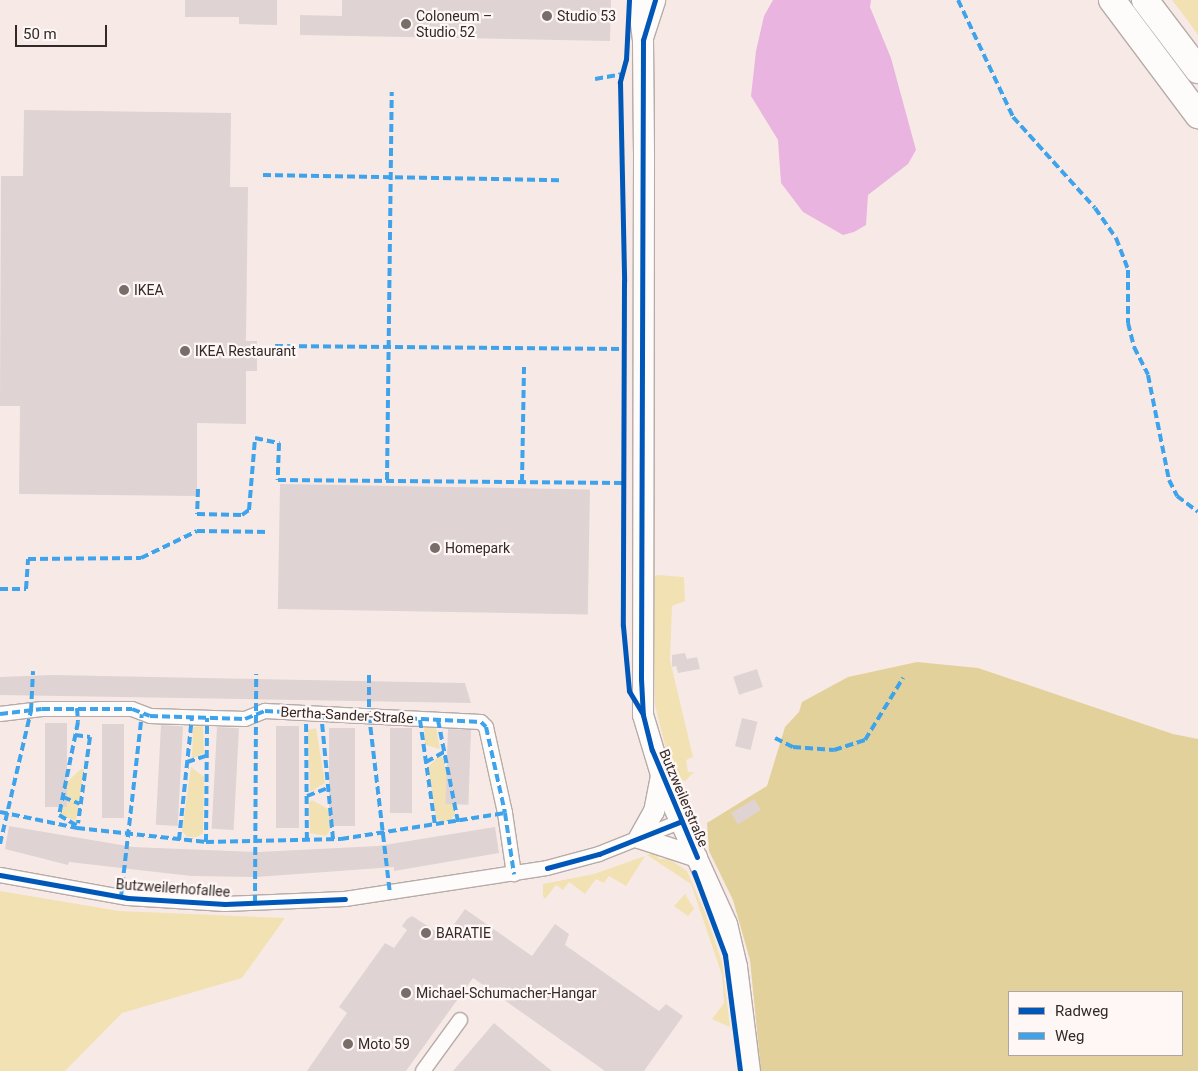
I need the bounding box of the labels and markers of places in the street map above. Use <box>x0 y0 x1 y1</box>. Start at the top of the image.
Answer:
place label: Coloneum – Studio 52 <box>416 8 492 40</box>
place label: Studio 53 <box>557 8 616 24</box>
marker: Studio 53 <box>541 10 553 22</box>
marker: Coloneum – Studio 52 <box>400 18 412 30</box>
place label: IKEA <box>134 282 164 298</box>
marker: IKEA <box>118 284 130 296</box>
place label: IKEA Restaurant <box>195 343 296 359</box>
marker: IKEA Restaurant <box>179 345 191 357</box>
place label: Homepark <box>445 540 510 556</box>
marker: Homepark <box>429 542 441 554</box>
place label: BARATIE <box>436 925 491 941</box>
marker: BARATIE <box>420 927 432 939</box>
place label: Michael-Schumacher-Hangar <box>416 985 597 1001</box>
marker: Michael-Schumacher-Hangar <box>400 987 412 999</box>
place label: Moto 59 <box>358 1036 410 1052</box>
marker: Moto 59 <box>342 1038 354 1050</box>

